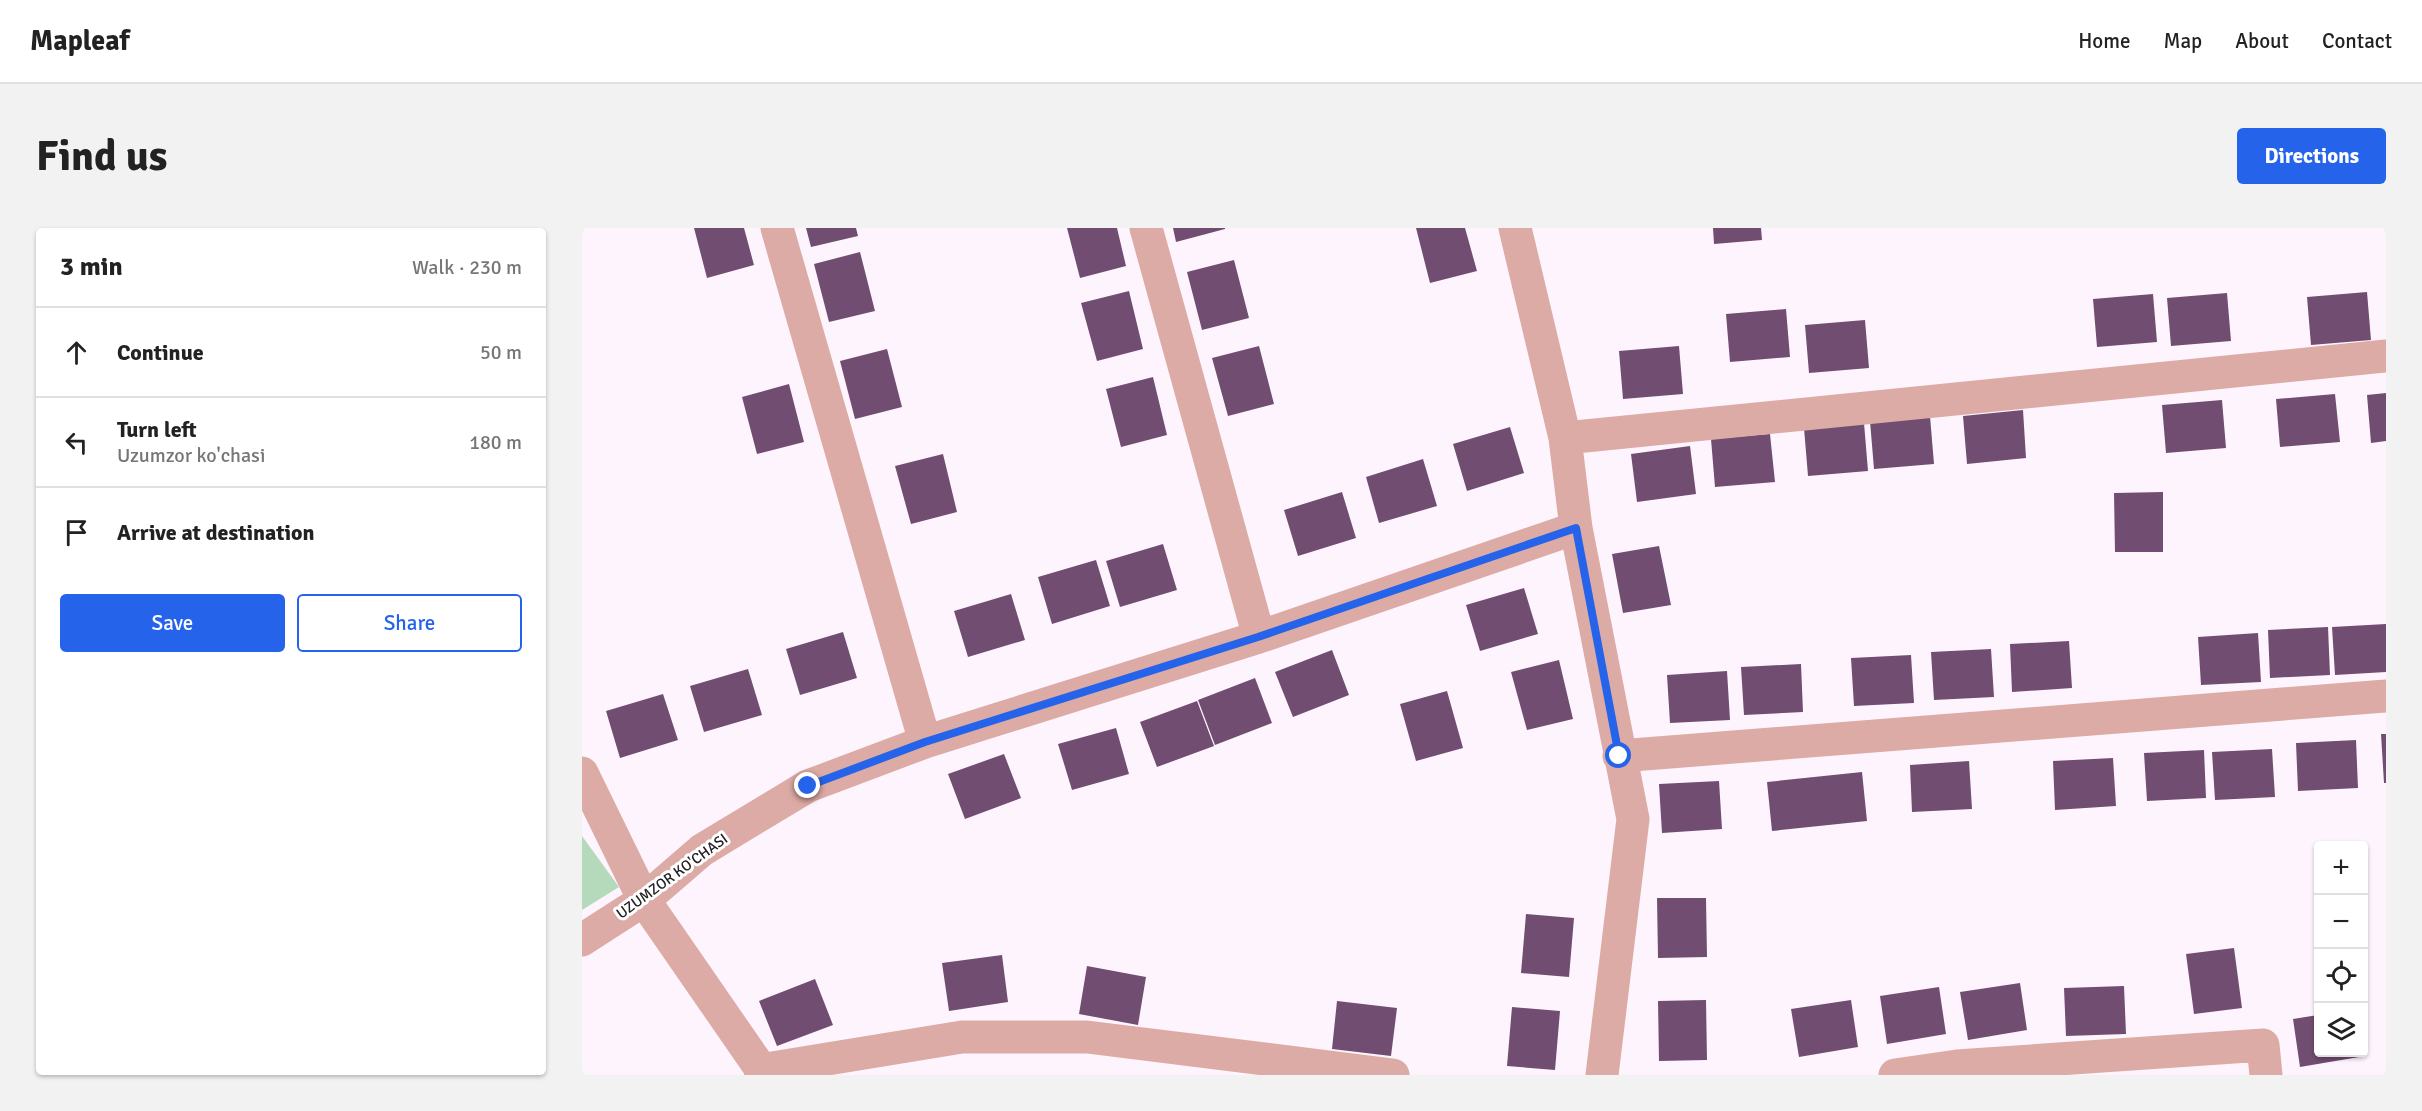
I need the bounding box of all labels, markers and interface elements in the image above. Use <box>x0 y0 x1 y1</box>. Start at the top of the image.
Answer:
text: Mapleaf <box>30 24 130 58</box>
text: Home <box>2078 28 2131 54</box>
text: Map <box>2164 28 2202 54</box>
text: About <box>2235 28 2289 54</box>
text: Contact <box>2322 28 2392 54</box>
button: Directions <box>2237 128 2386 184</box>
text: Find us <box>36 131 167 182</box>
text: 3 min <box>60 251 123 283</box>
text: Walk · 230 m <box>412 255 522 280</box>
icon: ahead <box>60 336 93 369</box>
text: Continue <box>117 339 204 366</box>
text: 50 m <box>480 340 522 365</box>
text: Turn left <box>117 416 197 443</box>
icon: left <box>60 426 93 459</box>
text: 180 m <box>469 430 522 455</box>
text: Uzumzor ko'chasi <box>117 443 265 468</box>
icon: arrive <box>60 516 93 549</box>
text: Arrive at destination <box>117 519 314 546</box>
button: Save <box>60 594 285 652</box>
button: Share <box>297 594 522 652</box>
route start <box>1605 742 1631 768</box>
route end <box>794 772 820 798</box>
street label: UZUMZOR KO'CHASI <box>613 830 731 922</box>
map controls <box>2314 841 2368 1057</box>
button: + <box>2314 841 2368 895</box>
button: − <box>2314 895 2368 949</box>
button: locate <box>2314 949 2368 1003</box>
button: layers <box>2314 1003 2368 1057</box>

